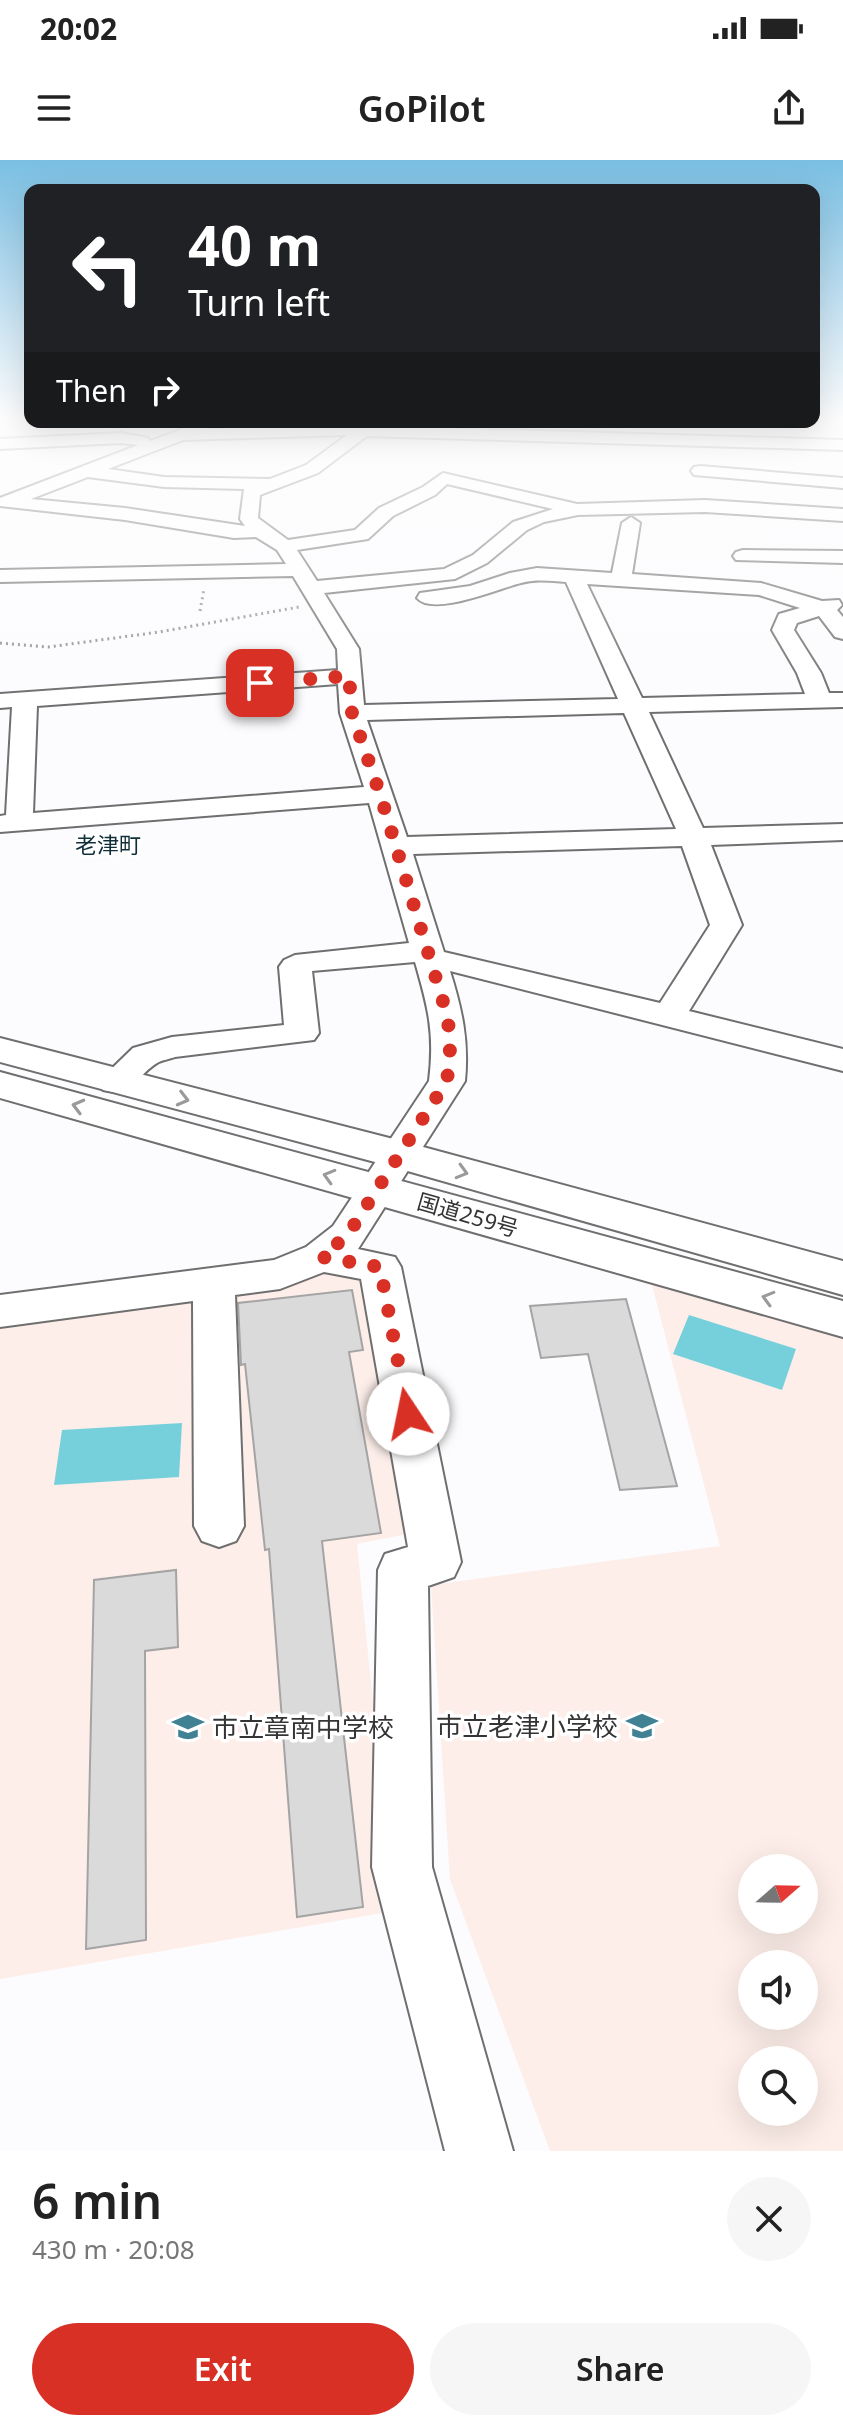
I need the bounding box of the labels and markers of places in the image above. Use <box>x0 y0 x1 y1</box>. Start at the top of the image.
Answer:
pin <box>226 649 294 717</box>
place label: 市立老津小学校 <box>436 1708 618 1744</box>
place label: 市立章南中学校 <box>212 1709 394 1745</box>
school or university icon: 市立老津小学校 <box>625 1709 659 1743</box>
school or university icon: 市立章南中学校 <box>171 1710 205 1744</box>

